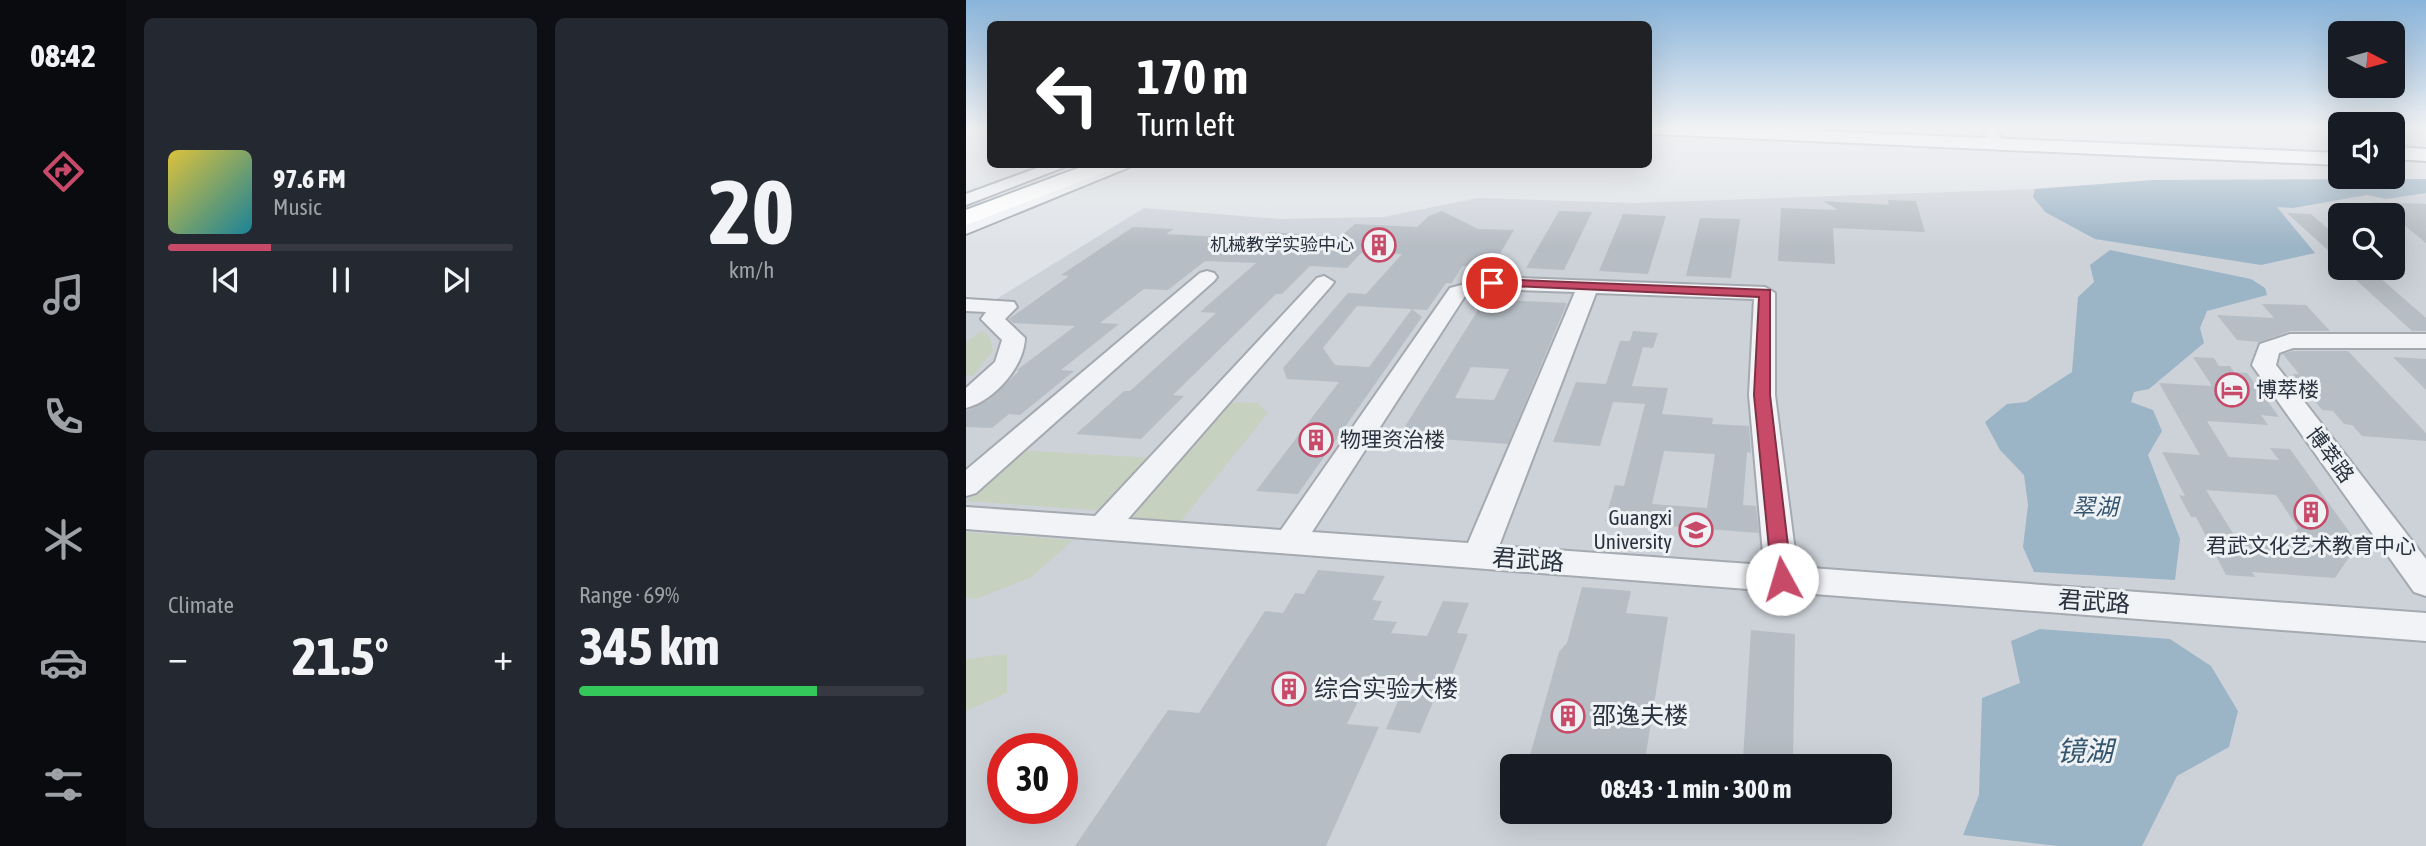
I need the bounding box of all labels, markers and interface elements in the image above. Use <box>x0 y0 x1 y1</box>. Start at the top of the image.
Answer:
north arrow <box>2328 21 2404 98</box>
map controls <box>2328 21 2405 280</box>
text: 08:42 <box>30 37 96 74</box>
text: 170 m <box>1137 48 1248 104</box>
icon: left <box>1022 49 1113 140</box>
text: Turn left <box>1137 106 1235 143</box>
button: sound <box>2328 112 2405 189</box>
icon: directions <box>39 147 88 196</box>
text: 20 <box>709 159 794 263</box>
text: 97.6 FM <box>273 164 346 194</box>
text: Music <box>273 194 321 220</box>
button: search <box>2328 203 2405 280</box>
building icon: 机械教学实验中心 <box>1360 226 1398 264</box>
place label: 机械教学实验中心 <box>1210 234 1354 255</box>
pin <box>1462 253 1522 313</box>
text: km/h <box>729 257 774 283</box>
icon: previous <box>207 261 245 299</box>
icon: pause <box>322 261 360 299</box>
icon: next <box>437 261 475 299</box>
icon: arrive <box>1473 264 1511 302</box>
icon: music <box>39 270 88 319</box>
hotel icon: 博萃楼 <box>2213 371 2251 409</box>
place label: 博萃楼 <box>2256 377 2319 401</box>
icon: phone <box>39 392 88 441</box>
building icon: 物理资治楼 <box>1297 421 1335 459</box>
street label: 博萃路 <box>2302 422 2359 487</box>
place label: 物理资治楼 <box>1340 427 1445 451</box>
building icon: 君武文化艺术教育中心 <box>2292 493 2330 531</box>
water label: 翠湖 <box>2072 494 2121 520</box>
place label: Guangxi University <box>1593 505 1672 553</box>
school or university icon: Guangxi University <box>1677 511 1715 549</box>
icon: climate <box>39 515 88 564</box>
place label: 君武文化艺术教育中心 <box>2206 533 2416 557</box>
position arrow <box>1745 542 1819 616</box>
street label: 君武路 <box>1491 544 1565 575</box>
text: Range · 69% <box>579 582 679 608</box>
street label: 君武路 <box>2057 586 2131 617</box>
text: Climate <box>168 592 234 618</box>
text: 345 km <box>579 616 720 676</box>
text: 21.5° <box>292 626 389 686</box>
text: − <box>168 635 188 678</box>
text: + <box>493 635 513 678</box>
icon: car <box>39 638 88 687</box>
building icon: 综合实验大楼 <box>1270 670 1308 708</box>
place label: 综合实验大楼 <box>1314 675 1458 702</box>
building icon: 邵逸夫楼 <box>1549 697 1587 735</box>
place label: 邵逸夫楼 <box>1592 702 1688 729</box>
speed limit sign: 30 <box>987 733 1078 824</box>
water label: 镜湖 <box>2057 735 2117 767</box>
icon: filters <box>39 760 88 809</box>
text: 08:43 · 1 min · 300 m <box>1601 774 1791 804</box>

